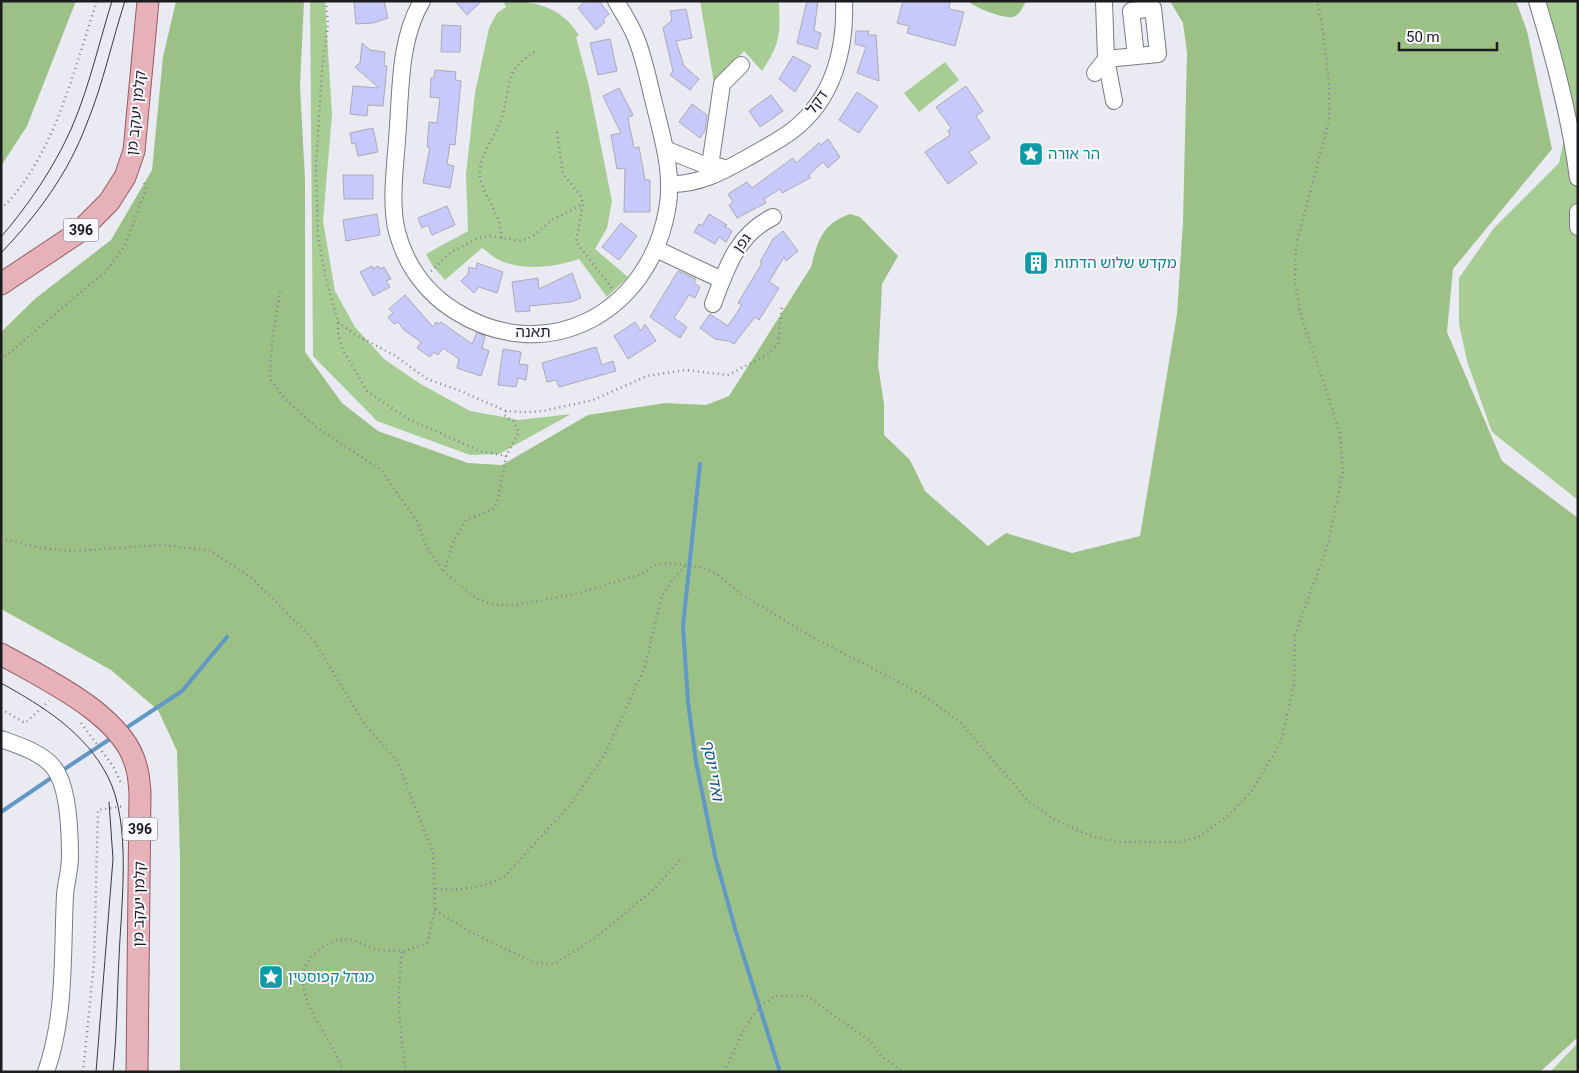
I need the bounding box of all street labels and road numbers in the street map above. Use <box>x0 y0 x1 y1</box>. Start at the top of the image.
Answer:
street label: קלמן יעקב מן <box>123 69 149 157</box>
street label: דקל <box>802 86 832 118</box>
road number: 396 <box>64 218 98 242</box>
street label: גפן <box>729 230 755 256</box>
street label: תאנה <box>516 323 550 341</box>
road number: 396 <box>122 818 158 841</box>
street label: קלמן יעקב מן <box>129 861 149 947</box>

